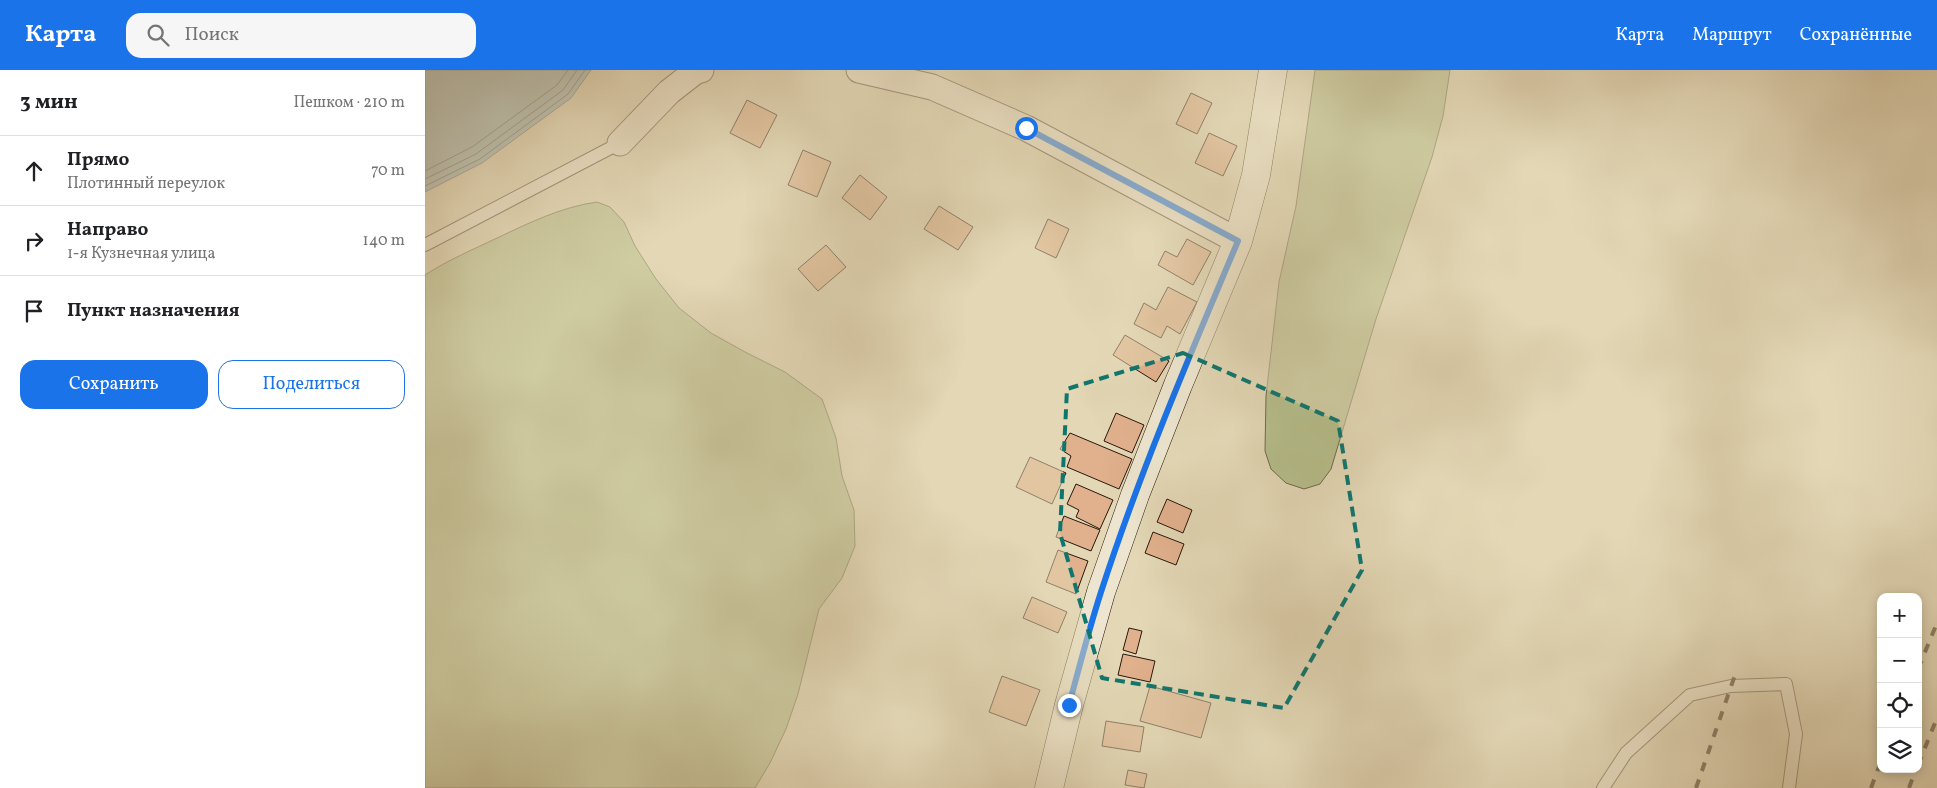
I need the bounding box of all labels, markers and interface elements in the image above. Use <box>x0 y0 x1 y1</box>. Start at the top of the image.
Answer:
search box <box>126 13 476 58</box>
text: Карта <box>25 18 96 52</box>
icon: search <box>144 21 172 49</box>
text: Поиск <box>184 22 239 48</box>
text: Карта <box>1615 23 1664 48</box>
text: Маршрут <box>1692 23 1772 48</box>
text: Сохранённые <box>1800 23 1912 48</box>
text: 3 мин <box>20 88 78 117</box>
text: Пешком · 210 m <box>293 92 405 114</box>
route start <box>1015 117 1038 140</box>
text: Прямо <box>67 147 129 173</box>
icon: ahead <box>20 157 48 185</box>
text: 70 m <box>371 160 405 182</box>
text: Плотинный переулок <box>67 173 225 195</box>
text: Направо <box>67 217 149 243</box>
icon: right <box>20 227 48 255</box>
text: 140 m <box>363 230 405 252</box>
text: 1-я Кузнечная улица <box>67 243 216 265</box>
icon: arrive <box>20 297 48 325</box>
text: Пункт назначения <box>67 298 240 324</box>
button: Сохранить <box>20 360 208 409</box>
button: Поделиться <box>218 360 405 409</box>
map controls <box>1877 593 1922 773</box>
button: + <box>1877 593 1922 638</box>
button: − <box>1877 638 1922 683</box>
button: locate <box>1877 683 1922 728</box>
route end <box>1058 694 1081 717</box>
button: layers <box>1877 728 1922 773</box>

